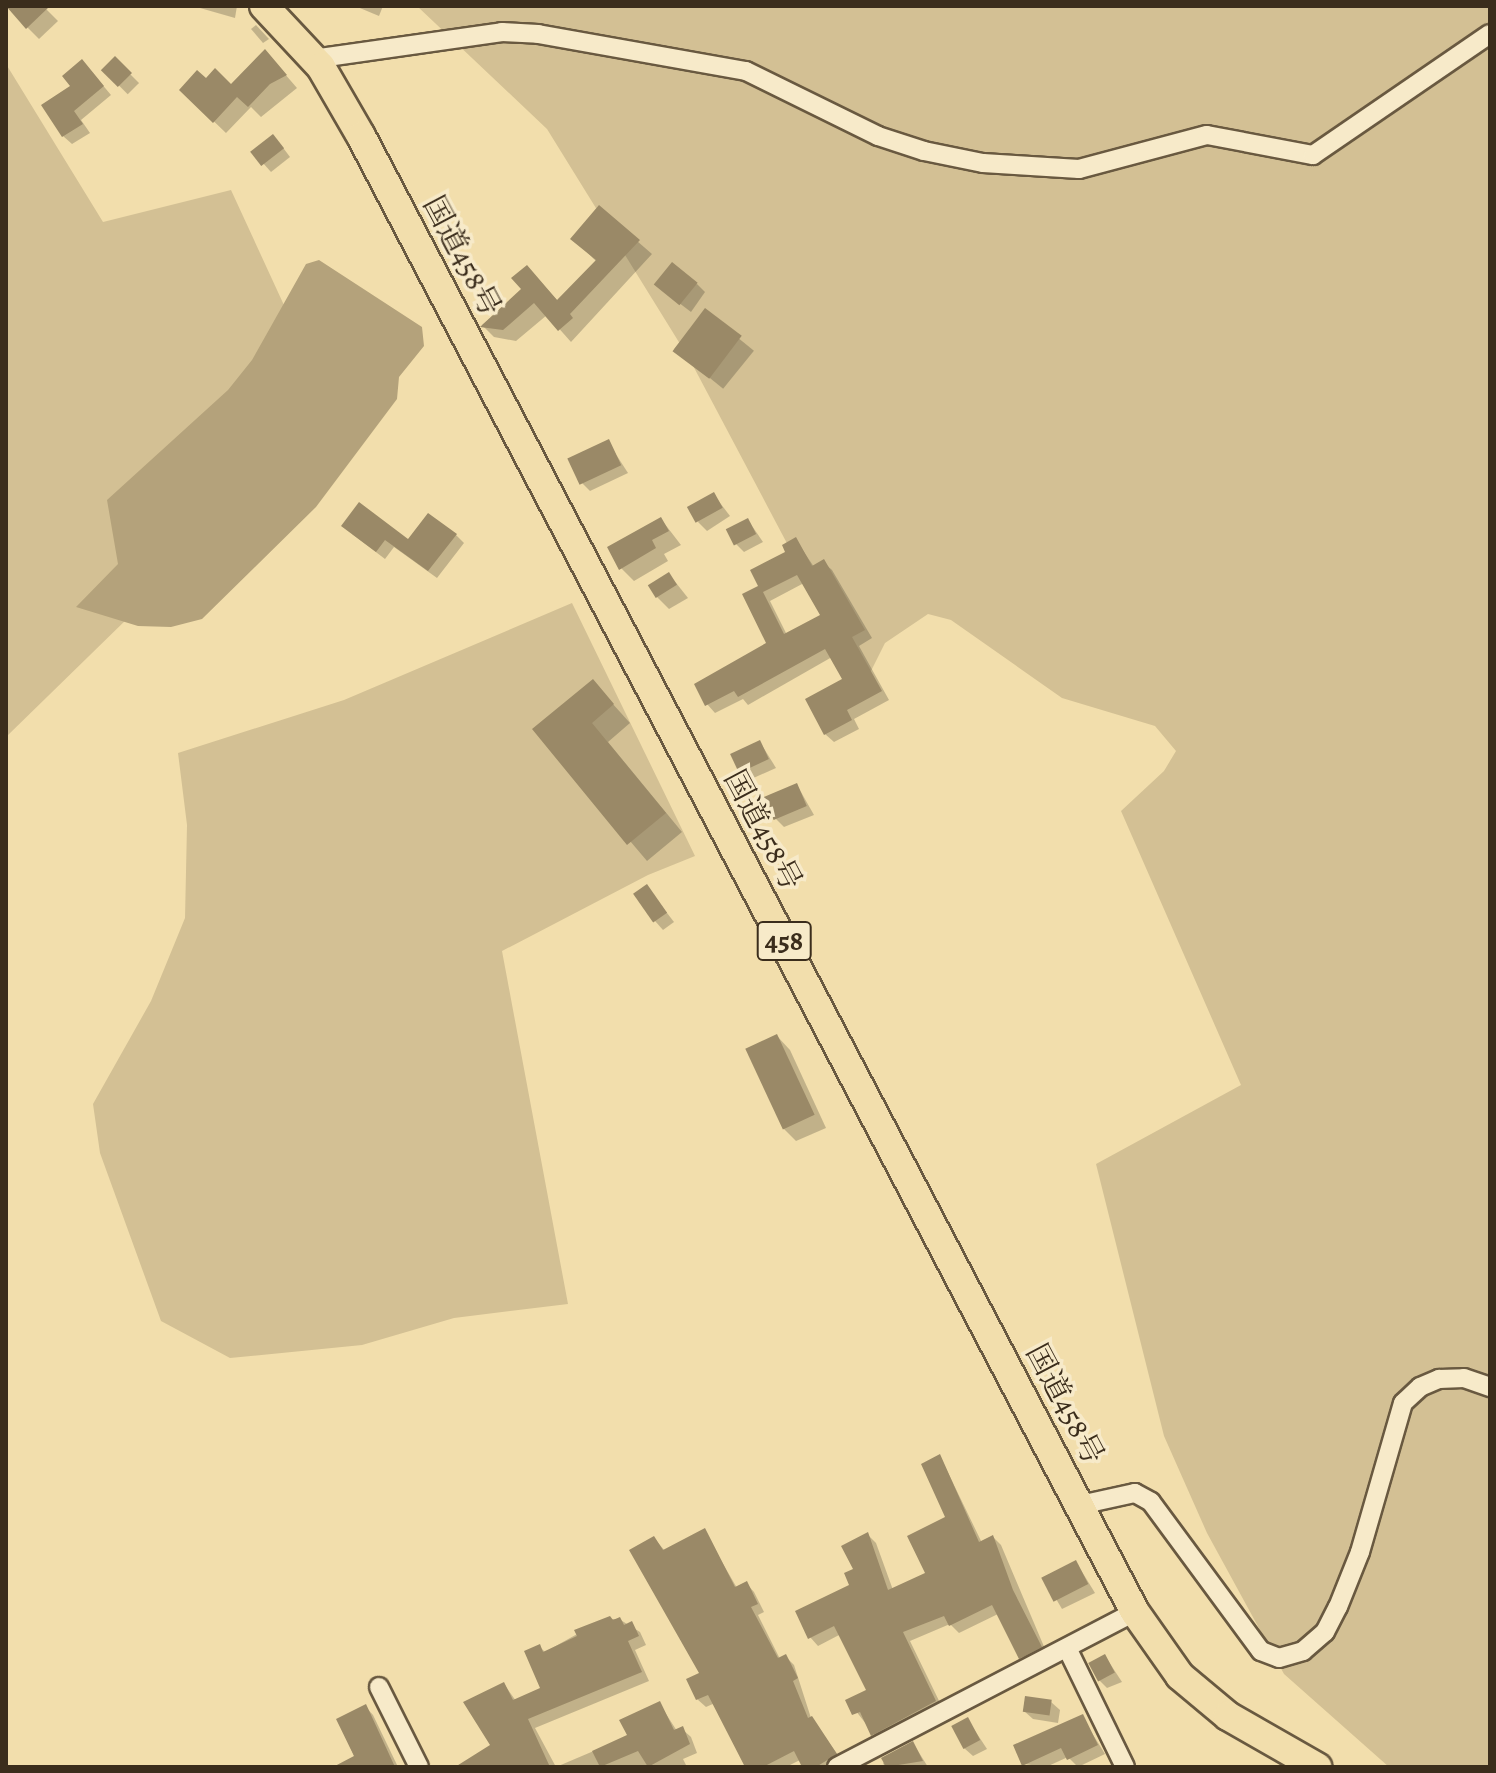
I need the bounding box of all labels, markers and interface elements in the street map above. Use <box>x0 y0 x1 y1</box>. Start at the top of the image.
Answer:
street label: 国道458号 <box>415 190 509 322</box>
street label: 国道458号 <box>716 764 810 896</box>
road number: 458 <box>756 917 812 965</box>
street label: 国道458号 <box>1018 1338 1112 1470</box>

